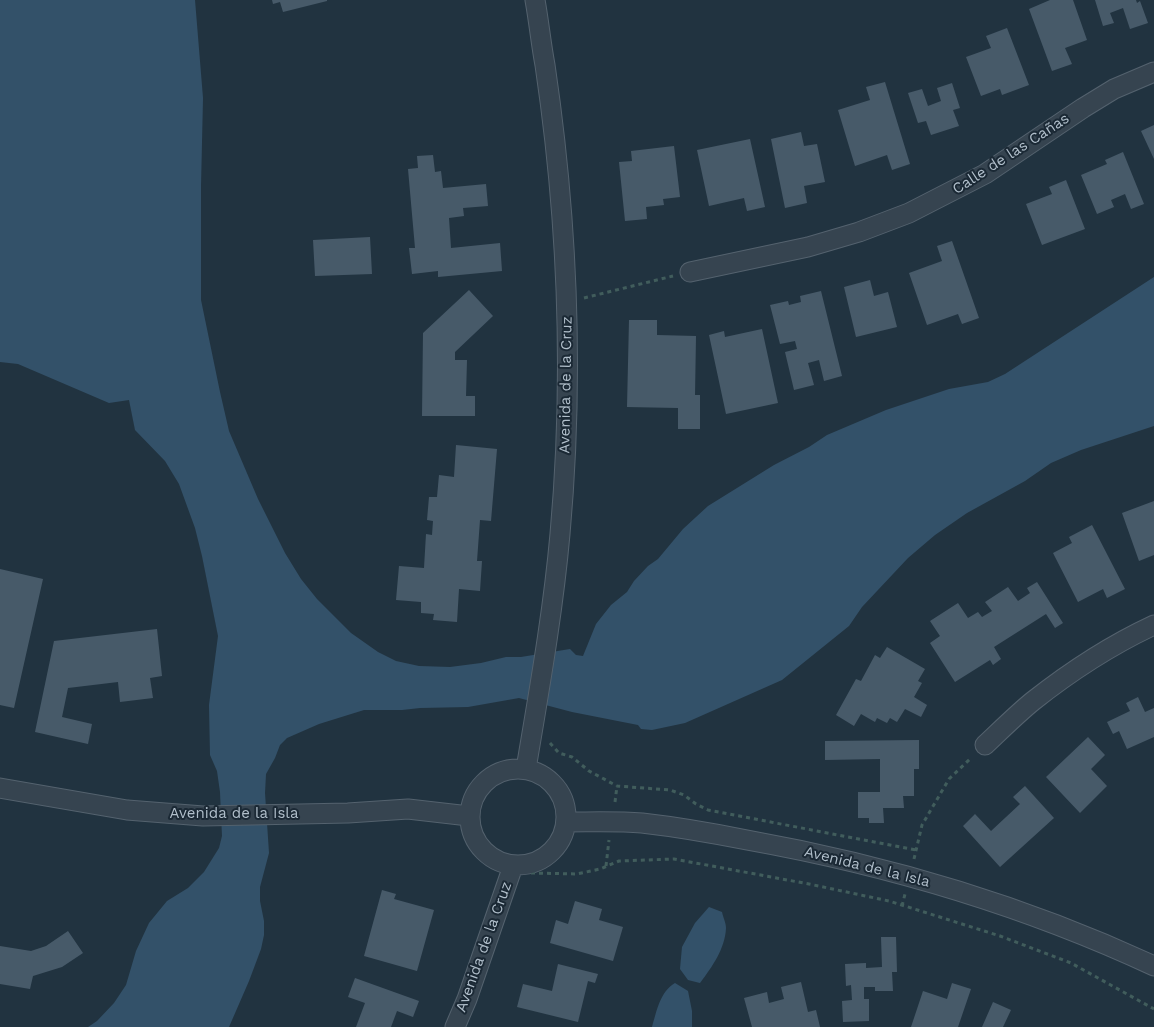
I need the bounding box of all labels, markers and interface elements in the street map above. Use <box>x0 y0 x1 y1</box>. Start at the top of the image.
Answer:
street label: Calle de las Cañas <box>949 110 1073 198</box>
street label: Avenida de la Cruz <box>556 316 576 454</box>
street label: Avenida de la Isla <box>170 805 298 823</box>
street label: Avenida de la Isla <box>802 843 932 891</box>
street label: Avenida de la Cruz <box>452 879 516 1015</box>

